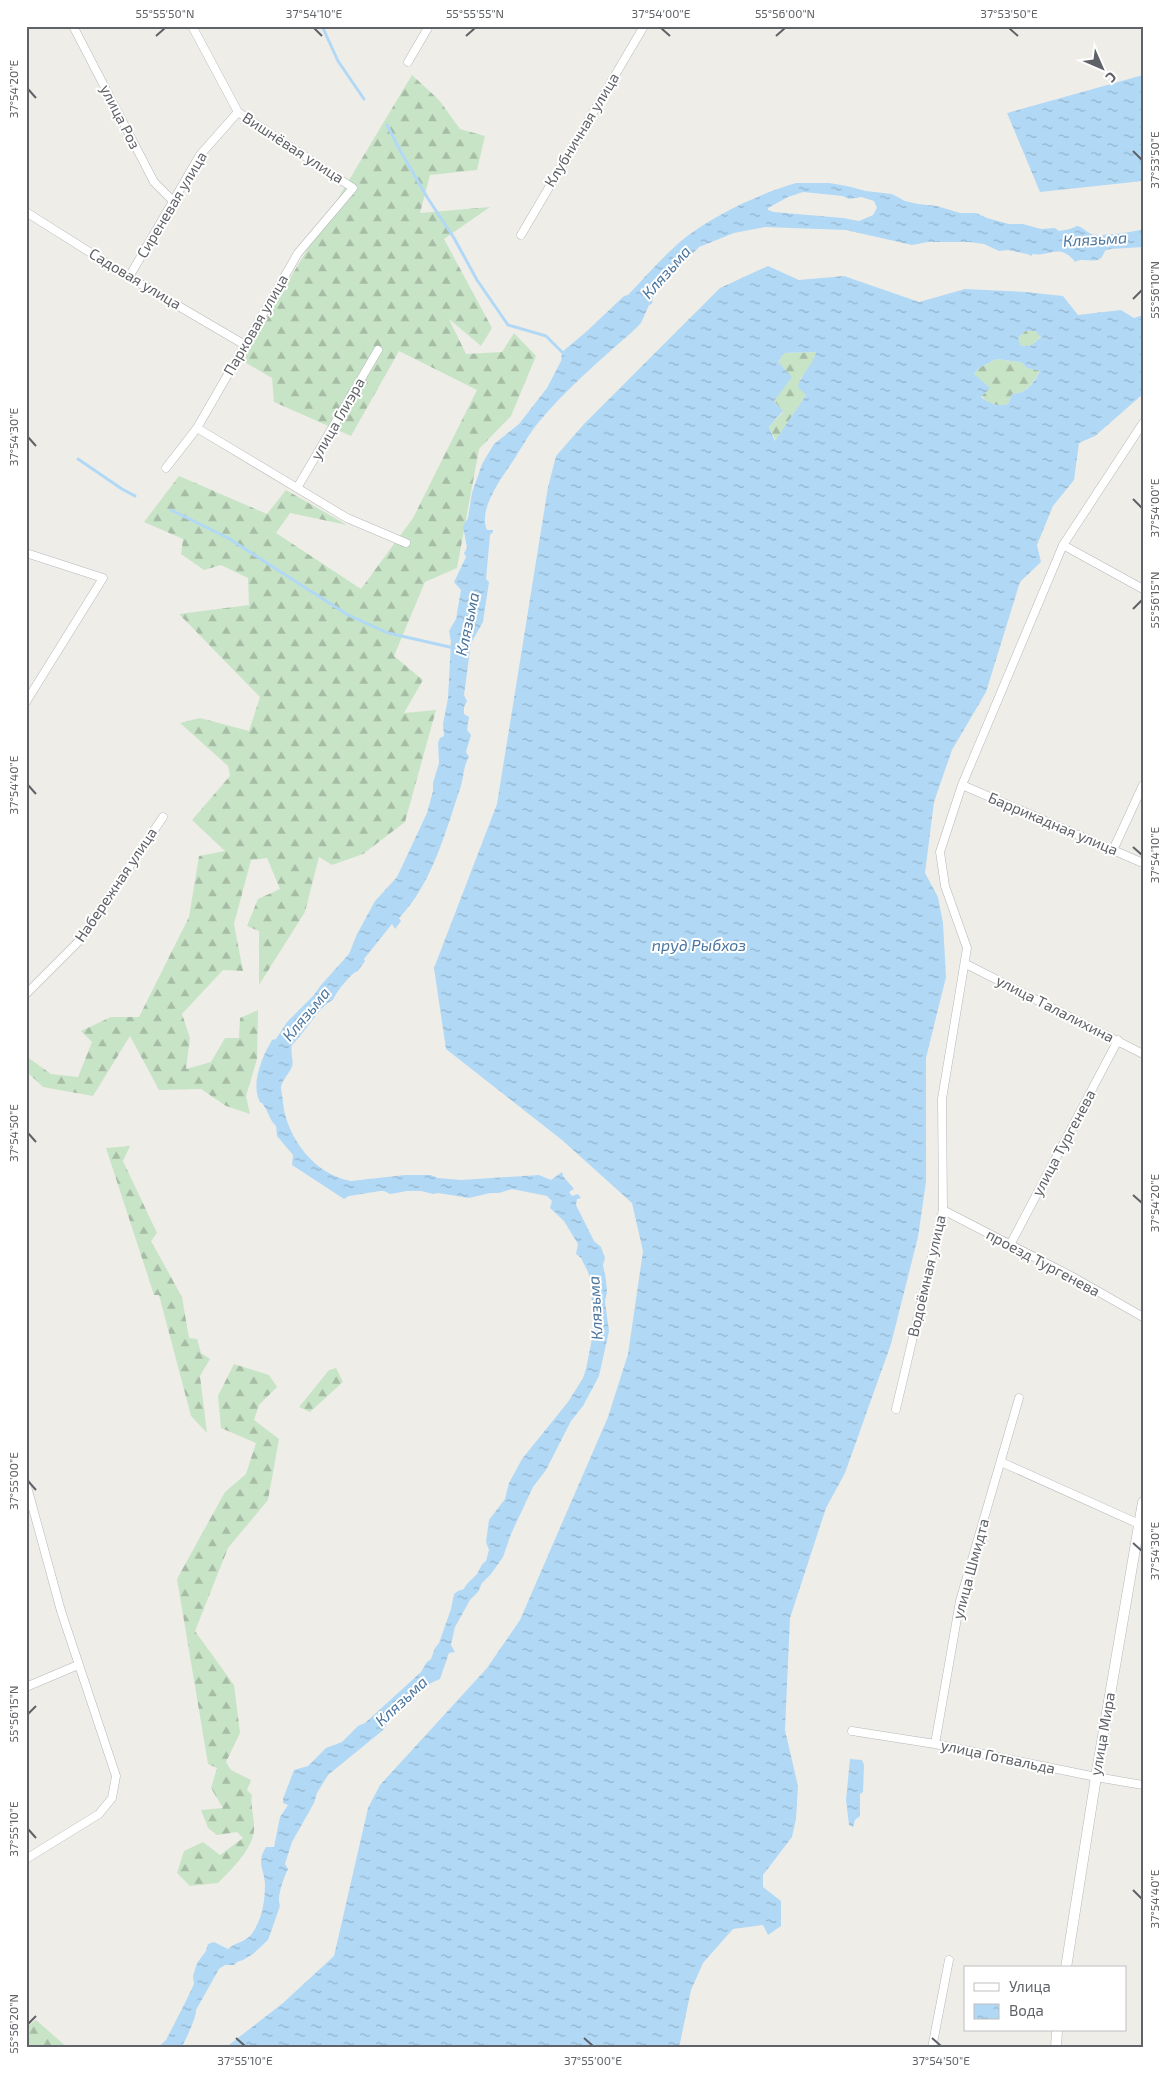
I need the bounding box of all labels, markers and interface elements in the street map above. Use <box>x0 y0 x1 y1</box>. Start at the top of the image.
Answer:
text: 55°55'50"N <box>136 6 194 20</box>
text: 37°54'10"E <box>286 6 342 20</box>
text: 55°55'55"N <box>446 6 504 20</box>
text: 37°54'00"E <box>632 6 691 20</box>
text: 55°56'00"N <box>755 6 815 20</box>
text: 37°53'50"E <box>980 6 1038 20</box>
north arrow <box>1076 42 1126 92</box>
text: 37°54'20"E <box>6 60 20 118</box>
street label: Клубничная улица <box>540 69 623 190</box>
text: С <box>1103 69 1120 86</box>
street label: улица Роз <box>96 81 145 152</box>
street label: Вишнёвая улица <box>239 108 348 187</box>
text: 37°53'50"E <box>1147 131 1161 189</box>
street label: Сиреневая улица <box>132 148 211 262</box>
water label: Клязьма <box>1062 227 1128 250</box>
water label: Клязьма <box>637 241 694 302</box>
street label: Садовая улица <box>86 244 185 314</box>
text: 55°56'10"N <box>1147 261 1161 319</box>
street label: Парковая улица <box>219 271 292 379</box>
street label: улица Глиэра <box>306 374 369 463</box>
text: 37°54'30"E <box>6 408 20 466</box>
text: 37°54'00"E <box>1147 478 1161 537</box>
text: 55°56'15"N <box>1147 572 1161 628</box>
water label: Клязьма <box>451 590 482 657</box>
text: 37°54'40"E <box>6 755 20 814</box>
street label: Баррикадная улица <box>985 788 1121 859</box>
street label: Набережная улица <box>70 824 161 946</box>
text: 37°54'10"E <box>1147 827 1161 883</box>
water label: пруд Рыбхоз <box>652 935 746 954</box>
street label: улица Талалихина <box>993 971 1117 1047</box>
water label: Клязьма <box>278 983 334 1044</box>
street label: улица Тургенева <box>1027 1086 1100 1199</box>
text: 37°54'50"E <box>6 1104 20 1162</box>
text: 37°54'20"E <box>1147 1174 1161 1232</box>
street label: Водоёмная улица <box>903 1213 950 1339</box>
street label: проезд Тургенева <box>983 1225 1103 1301</box>
water label: Клязьма <box>583 1275 606 1341</box>
text: 37°55'00"E <box>6 1452 20 1510</box>
street label: улица Шмидта <box>948 1516 993 1621</box>
text: 37°54'30"E <box>1147 1522 1161 1580</box>
water label: Клязьма <box>371 1672 431 1730</box>
text: 55°56'15"N <box>6 1686 20 1742</box>
street label: улица Мира <box>1086 1691 1119 1777</box>
street label: улица Готвальда <box>939 1735 1057 1778</box>
text: 37°55'10"E <box>6 1801 20 1857</box>
text: 37°54'40"E <box>1147 1869 1161 1928</box>
legend <box>964 1966 1126 2032</box>
text: Улица <box>1009 1977 1051 1995</box>
text: 55°56'20"N <box>6 1994 20 2054</box>
text: Вода <box>1009 2001 1044 2019</box>
text: 37°55'10"E <box>217 2053 273 2067</box>
text: 37°55'00"E <box>564 2053 622 2067</box>
text: 37°54'50"E <box>912 2053 970 2067</box>

